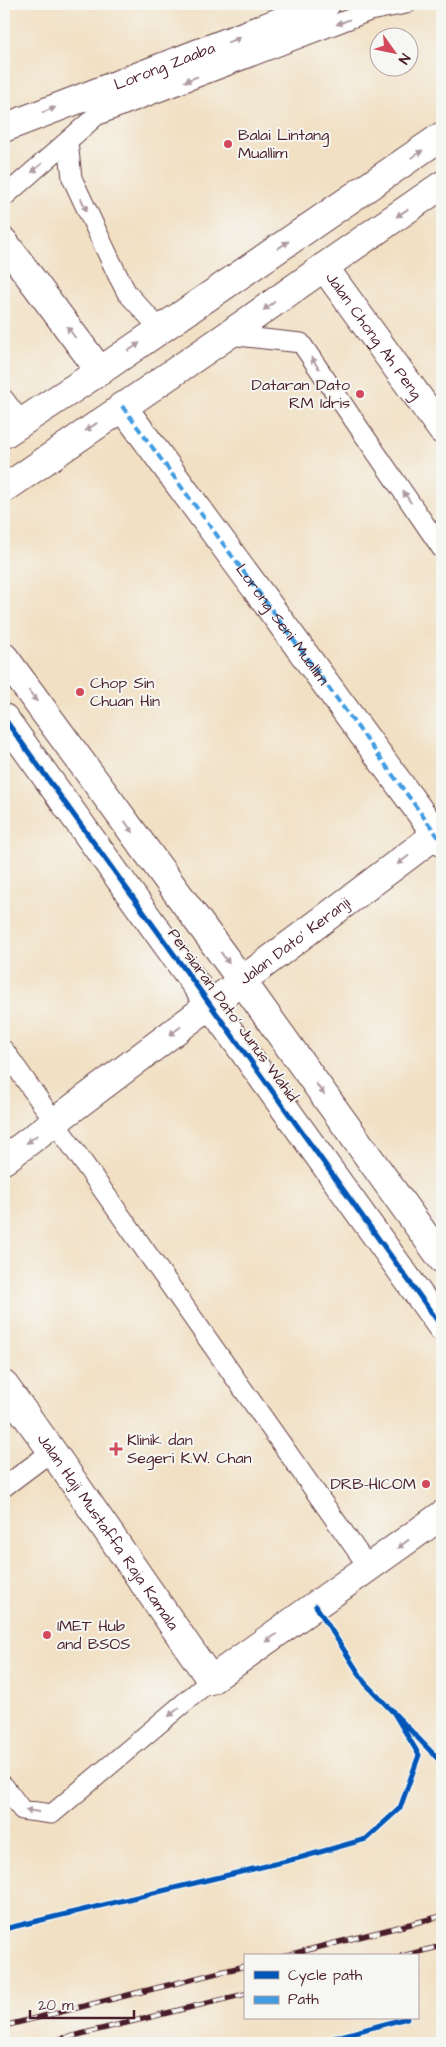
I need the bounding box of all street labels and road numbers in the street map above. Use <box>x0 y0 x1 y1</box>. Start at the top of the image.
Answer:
street label: Lorong Zaaba <box>111 37 218 96</box>
street label: Jalan Chong Ah Peng <box>320 268 427 405</box>
street label: Lorong Seni Muallim <box>230 559 335 690</box>
street label: Jalan Dato' Keranji <box>235 892 355 990</box>
street label: Persiaran Dato' Junus Wahid <box>163 924 303 1106</box>
street label: Jalan Haji Mustaffa Raja Kamala <box>32 1429 184 1635</box>

